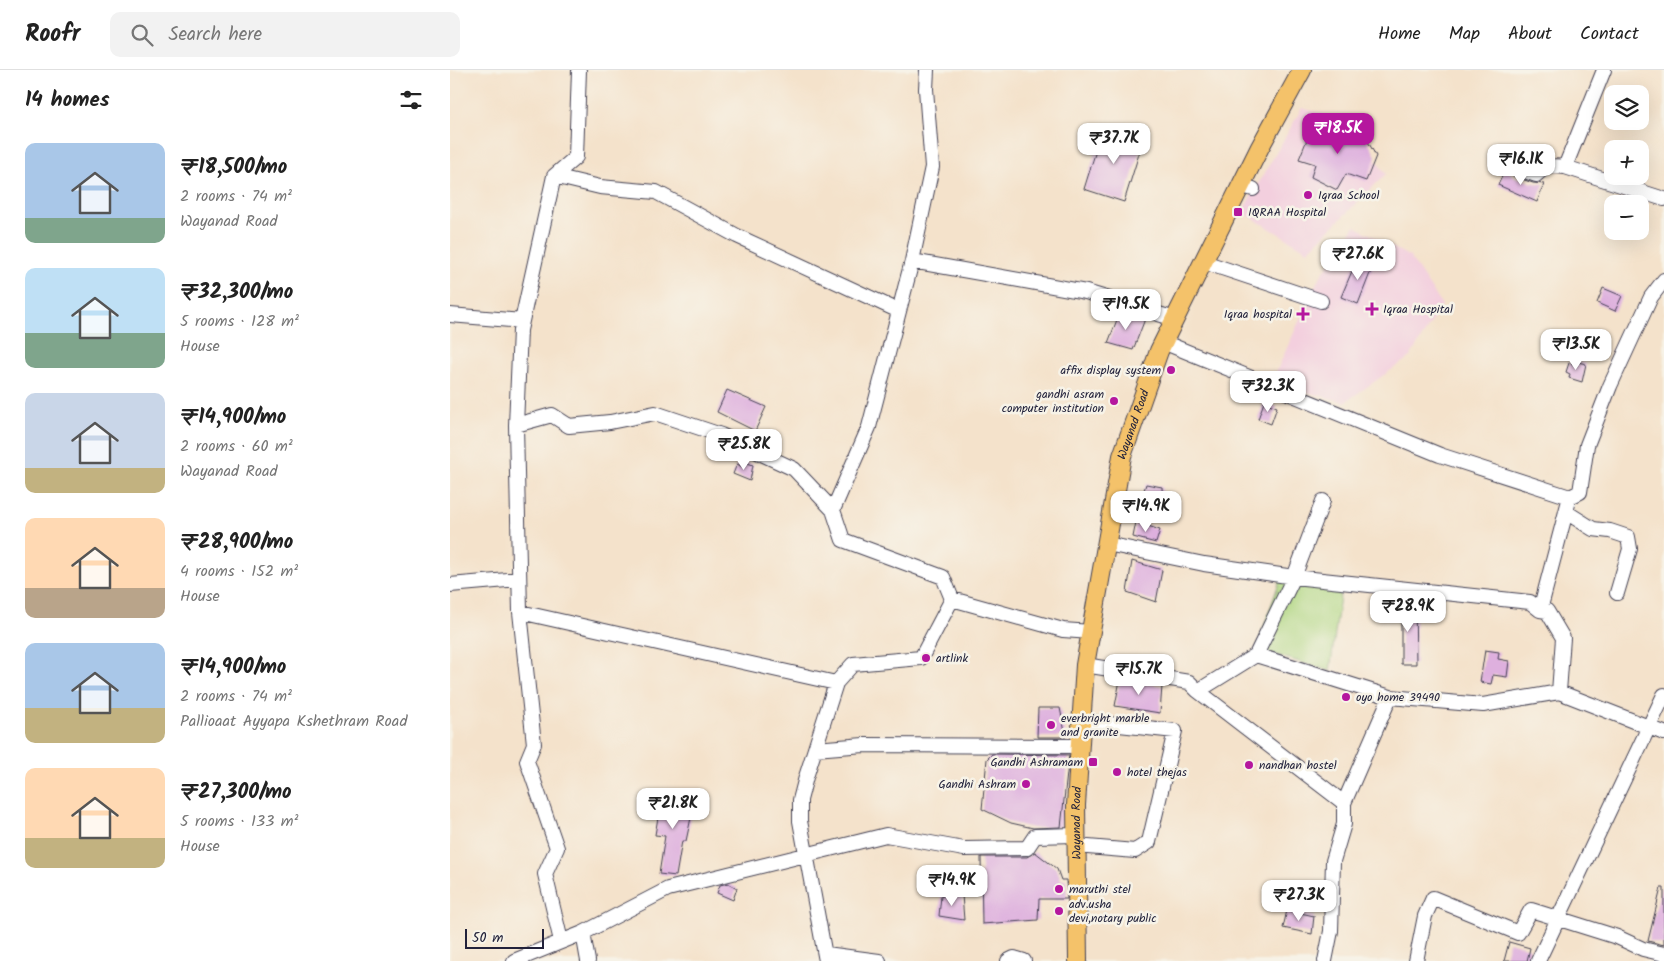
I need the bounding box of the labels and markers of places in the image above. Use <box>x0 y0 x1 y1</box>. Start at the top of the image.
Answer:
pin: ₹18.5K <box>1297 112 1379 155</box>
pin: ₹37.7K <box>1073 122 1155 165</box>
pin: ₹16.1K <box>1480 144 1562 186</box>
place label: Iqraa School <box>1318 186 1379 205</box>
marker: Iqraa School <box>1302 189 1314 201</box>
place label: IQRAA Hospital <box>1248 203 1326 222</box>
marker: IQRAA Hospital <box>1232 206 1244 218</box>
pin: ₹27.6K <box>1317 238 1399 281</box>
pin: ₹19.5K <box>1085 288 1167 331</box>
place label: Iqraa Hospital <box>1383 300 1453 319</box>
marker: Iqraa Hospital <box>1365 302 1379 316</box>
place label: Iqraa hospital <box>1224 305 1292 324</box>
marker: Iqraa hospital <box>1296 307 1310 321</box>
pin: ₹13.5K <box>1535 328 1617 371</box>
place label: affix display system <box>1060 361 1161 380</box>
marker: affix display system <box>1165 364 1177 376</box>
pin: ₹32.3K <box>1227 370 1309 413</box>
place label: gandhi asram computer institution <box>1002 385 1104 418</box>
marker: gandhi asram computer institution <box>1108 395 1120 407</box>
pin: ₹25.8K <box>703 428 785 471</box>
pin: ₹14.9K <box>1105 490 1187 533</box>
pin: ₹28.9K <box>1367 590 1449 633</box>
place label: artlink <box>936 649 968 668</box>
marker: artlink <box>920 652 932 664</box>
pin: ₹15.7K <box>1098 654 1180 696</box>
place label: oyo home 39490 <box>1356 688 1440 707</box>
marker: oyo home 39490 <box>1340 691 1352 703</box>
place label: everbright marble and granite <box>1061 709 1150 742</box>
marker: everbright marble and granite <box>1045 719 1057 731</box>
place label: Gandhi Ashramam <box>990 753 1083 772</box>
marker: Gandhi Ashramam <box>1087 756 1099 768</box>
place label: nandhan hostel <box>1259 756 1337 775</box>
marker: nandhan hostel <box>1243 759 1255 771</box>
place label: hotel thejas <box>1127 763 1187 782</box>
marker: hotel thejas <box>1111 766 1123 778</box>
place label: Gandhi Ashram <box>939 775 1016 794</box>
marker: Gandhi Ashram <box>1020 778 1032 790</box>
pin: ₹21.8K <box>632 788 714 830</box>
pin: ₹14.9K <box>911 864 993 907</box>
place label: maruthi stel <box>1069 880 1131 899</box>
pin: ₹27.3K <box>1258 880 1340 922</box>
marker: maruthi stel <box>1053 883 1065 895</box>
place label: adv.usha devi,notary public <box>1069 895 1157 928</box>
marker: adv.usha devi,notary public <box>1053 905 1065 917</box>

